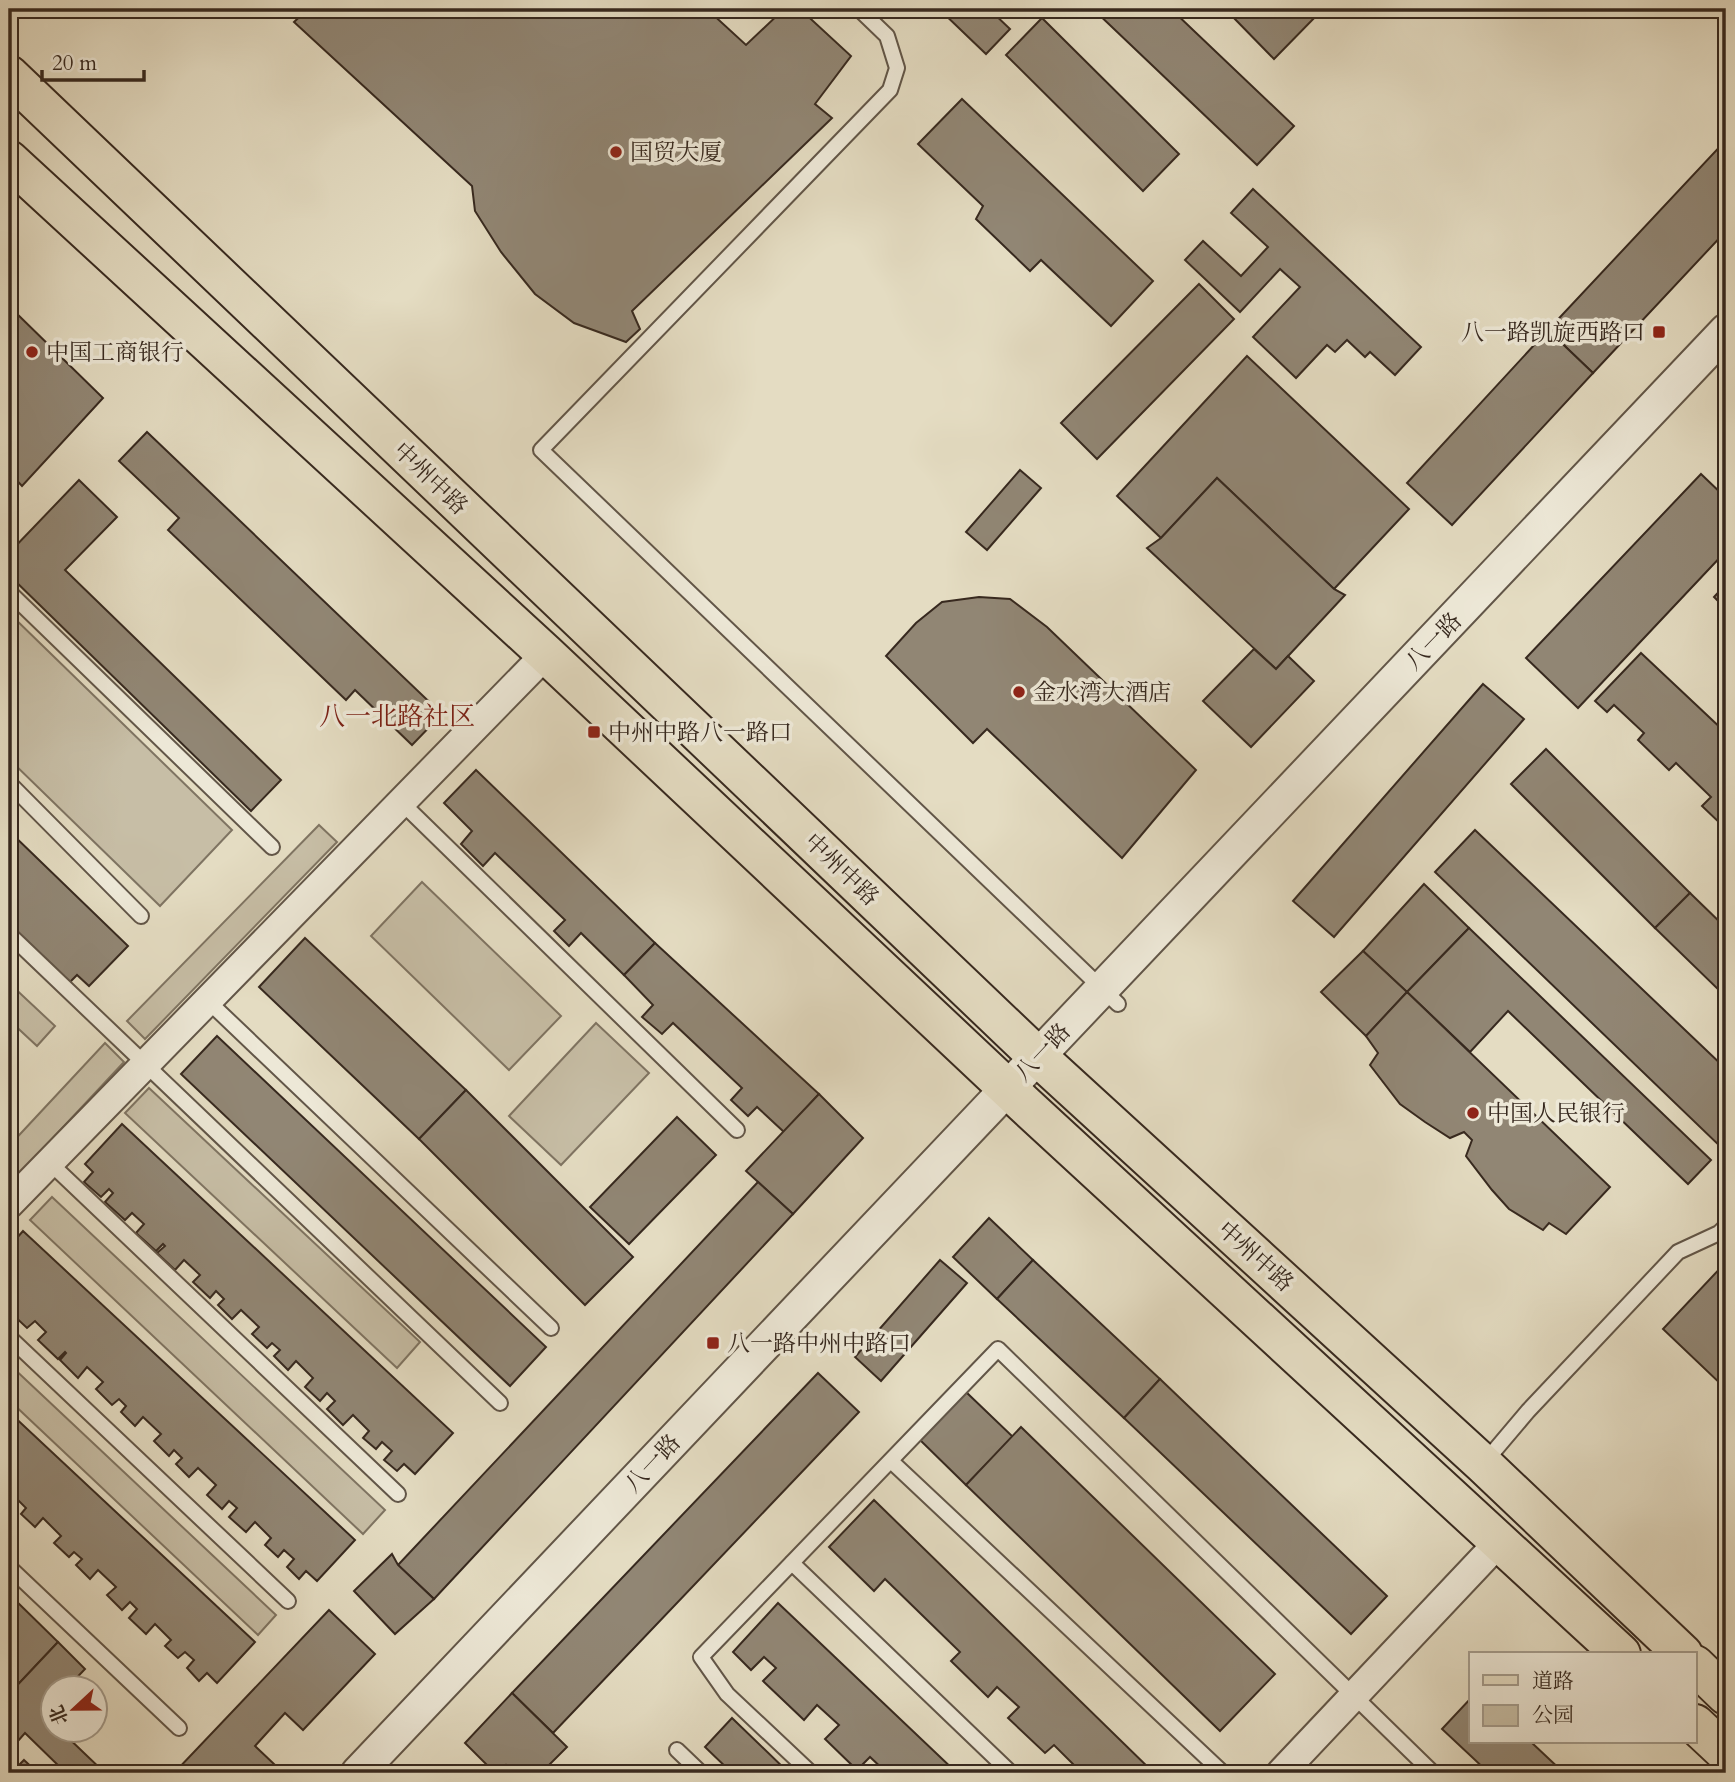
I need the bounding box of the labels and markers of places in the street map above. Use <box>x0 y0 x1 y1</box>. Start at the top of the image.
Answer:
place label: 国贸大厦 <box>630 137 722 168</box>
marker: 国贸大厦 <box>608 144 624 160</box>
place label: 八一路凯旋西路口 <box>1461 317 1645 348</box>
marker: 八一路凯旋西路口 <box>1651 324 1667 340</box>
place label: 中国工商银行 <box>46 337 184 368</box>
marker: 中国工商银行 <box>24 344 40 360</box>
place label: 金水湾大酒店 <box>1033 677 1171 708</box>
marker: 金水湾大酒店 <box>1011 684 1027 700</box>
place label: 中州中路八一路口 <box>608 717 792 748</box>
marker: 中州中路八一路口 <box>586 724 602 740</box>
place label: 中国人民银行 <box>1487 1098 1625 1129</box>
marker: 中国人民银行 <box>1465 1105 1481 1121</box>
place label: 八一路中州中路口 <box>727 1328 911 1359</box>
marker: 八一路中州中路口 <box>705 1335 721 1351</box>

